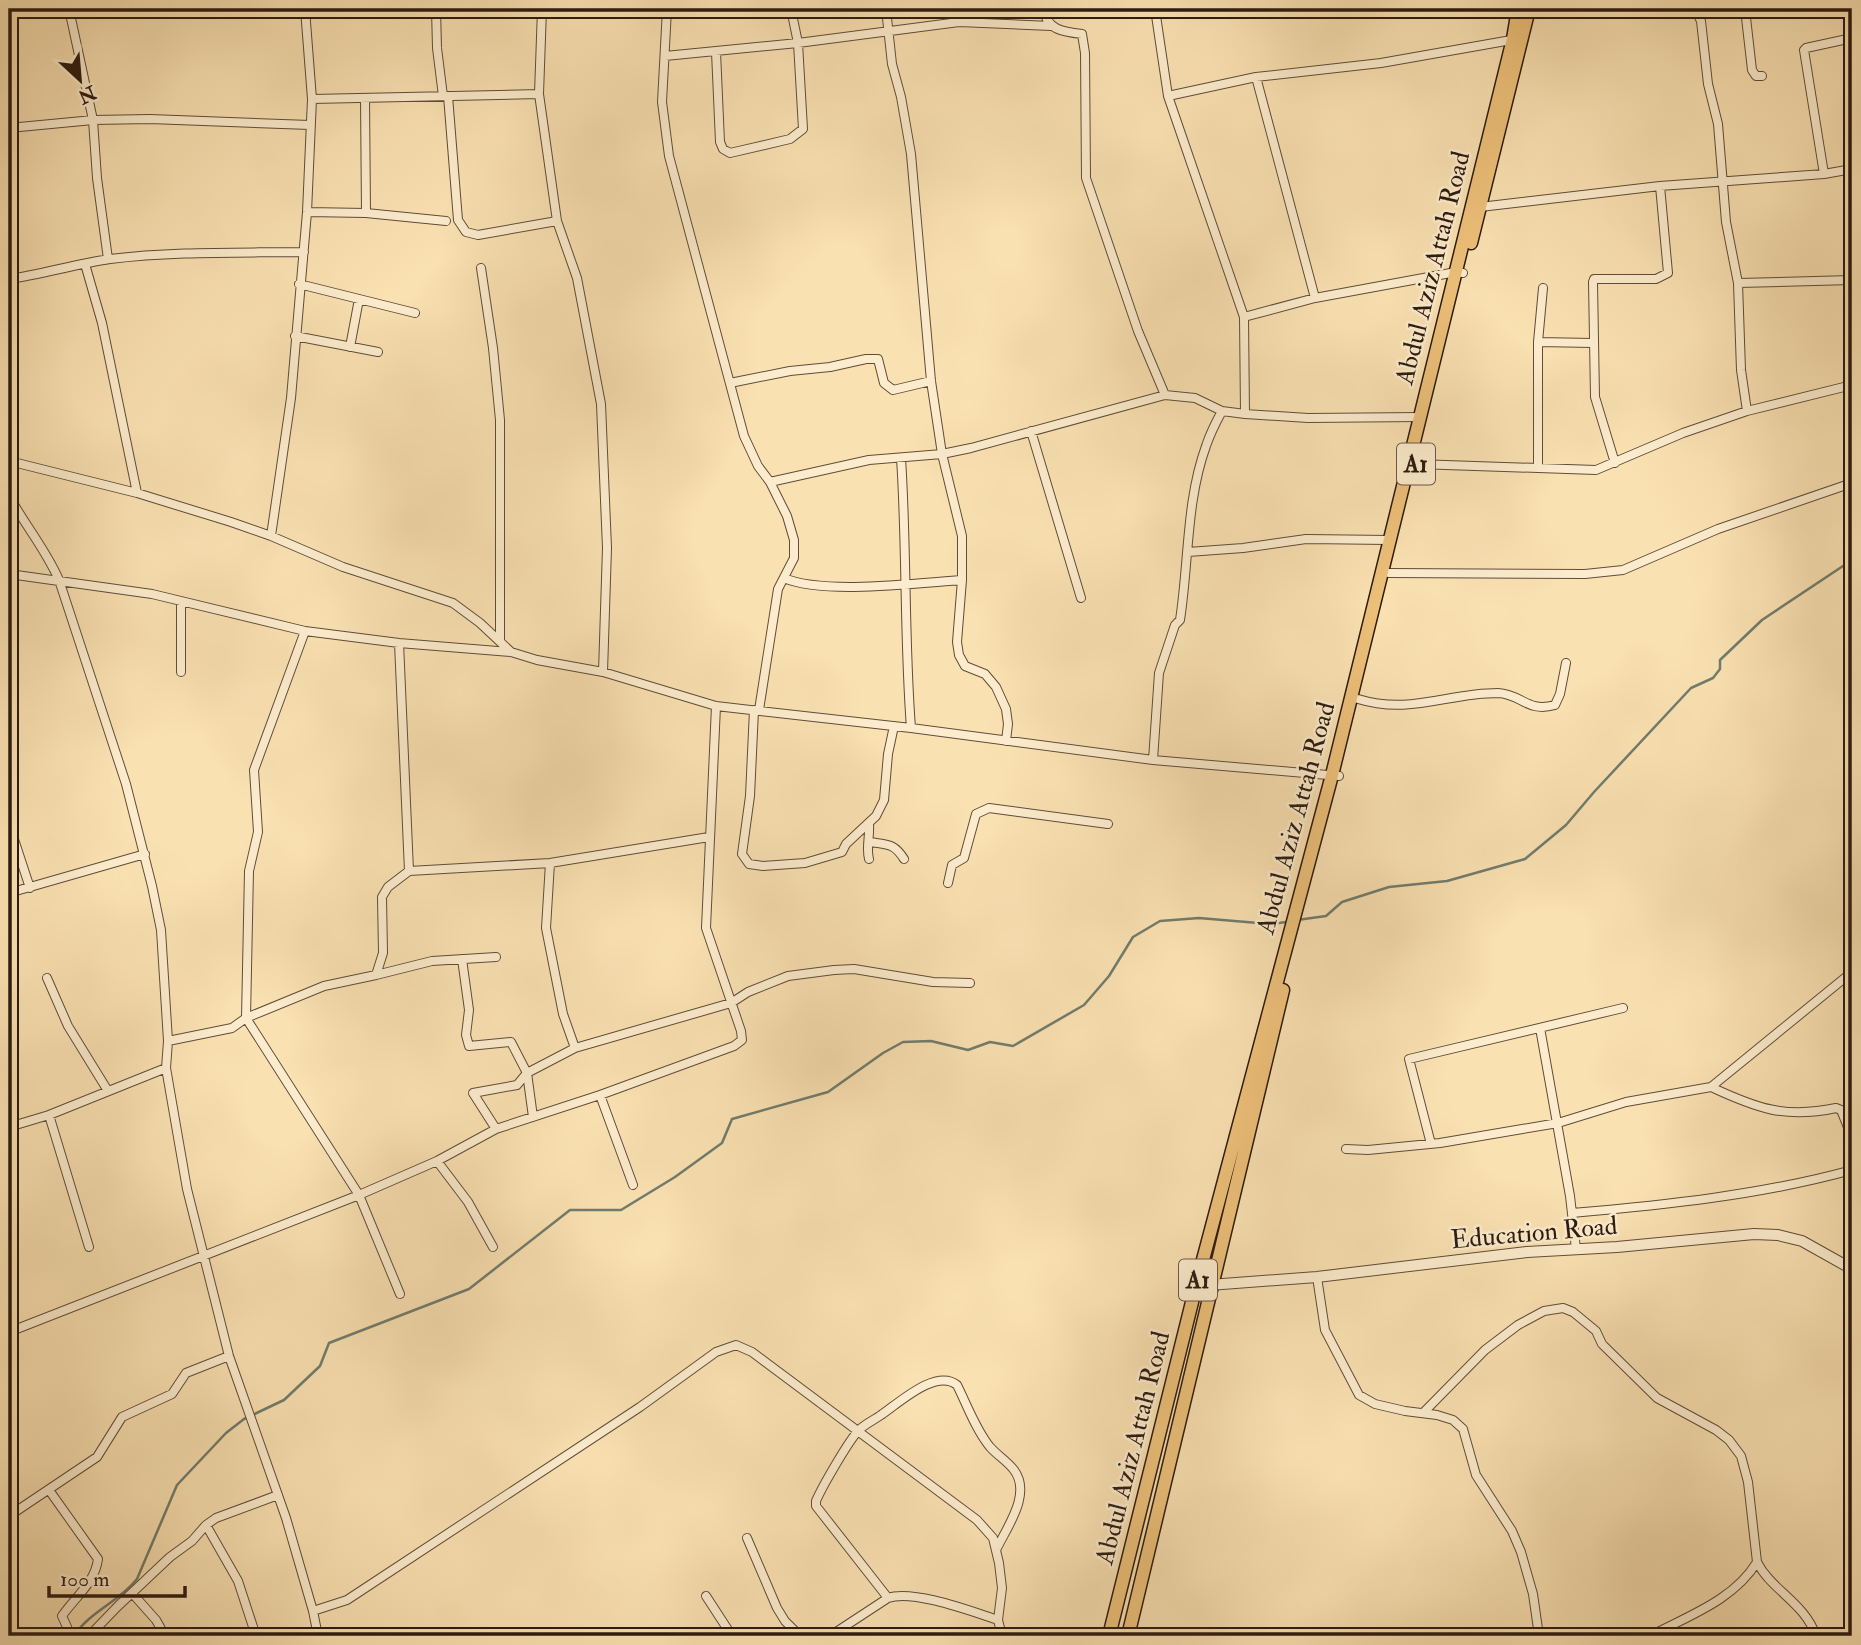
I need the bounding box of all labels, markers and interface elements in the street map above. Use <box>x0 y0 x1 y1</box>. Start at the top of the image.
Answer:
north arrow <box>46 46 116 116</box>
text: N <box>73 79 101 109</box>
street label: Abdul Aziz Attah Road <box>1388 148 1478 389</box>
road number: A1 <box>1397 444 1435 485</box>
street label: Abdul Aziz Attah Road <box>1249 698 1342 939</box>
street label: Education Road <box>1449 1210 1619 1256</box>
road number: A1 <box>1179 1260 1217 1300</box>
street label: Abdul Aziz Attah Road <box>1088 1328 1178 1569</box>
scale bar <box>49 1554 186 1598</box>
text: 100 m <box>60 1566 110 1593</box>

